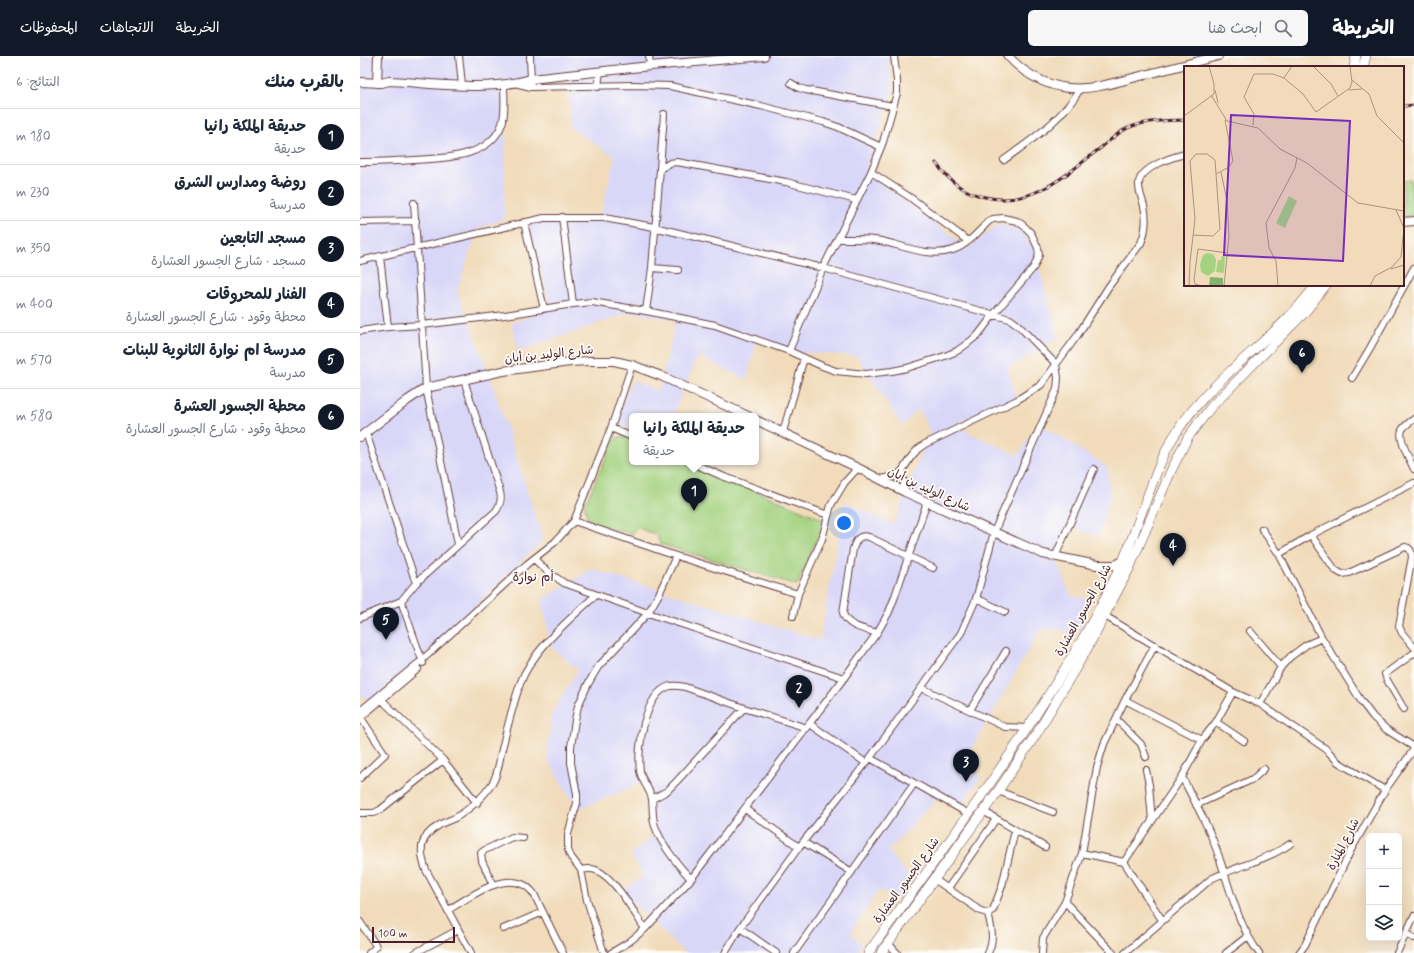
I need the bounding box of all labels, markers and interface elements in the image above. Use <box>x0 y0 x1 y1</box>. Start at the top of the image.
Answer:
search box <box>1028 10 1308 46</box>
text: الخريطة <box>1332 16 1394 41</box>
icon: search <box>1272 17 1294 39</box>
text: المحفوظات <box>20 19 78 37</box>
text: الاتجاهات <box>100 19 154 37</box>
text: الخريطة <box>176 19 219 37</box>
text: ابحث هنا <box>1208 19 1262 39</box>
inset map <box>1184 66 1404 286</box>
text: بالقرب منك <box>265 71 344 93</box>
text: النتائج: 6 <box>16 74 60 91</box>
text: حديقة الملكة رانيا <box>204 117 306 137</box>
text: 180 m <box>16 128 51 145</box>
text: 1 <box>328 128 334 145</box>
text: حديقة <box>274 141 306 158</box>
text: روضة ومدارس الشرق <box>174 173 306 193</box>
text: 230 m <box>16 184 50 201</box>
text: 2 <box>328 184 334 201</box>
text: مدرسة <box>270 197 306 214</box>
text: مسجد التابعين <box>220 229 306 249</box>
text: 350 m <box>16 240 51 257</box>
text: 3 <box>328 240 334 257</box>
text: مسجد · شارع الجسور العشارة <box>151 253 306 270</box>
text: الفنار للمحروقات <box>206 285 306 305</box>
text: 400 m <box>16 296 53 313</box>
text: 4 <box>327 296 335 313</box>
text: محطة وقود · شارع الجسور العشارة <box>126 309 306 326</box>
pin: 6 <box>1289 340 1315 373</box>
text: مدرسة ام نوارة الثانوية للبنات <box>123 341 306 361</box>
street label: شارع الوليد بن أبان <box>504 342 594 368</box>
text: 570 m <box>16 352 52 369</box>
text: 5 <box>327 352 335 369</box>
text: مدرسة <box>270 365 306 382</box>
text: محطة الجسور العشرة <box>174 397 306 417</box>
text: 580 m <box>16 408 53 425</box>
text: 6 <box>328 408 334 425</box>
popup <box>629 413 759 465</box>
text: حديقة الملكة رانيا <box>643 419 745 439</box>
text: محطة وقود · شارع الجسور العشارة <box>126 421 306 438</box>
text: حديقة <box>643 443 675 460</box>
street label: شارع الوليد بن أبان <box>885 464 972 516</box>
pin: 1 <box>681 478 707 511</box>
your location <box>834 513 854 533</box>
pin: 4 <box>1160 533 1186 566</box>
street label: شارع الجسور العشارة <box>1052 562 1116 659</box>
district label: أم نوارة <box>512 569 554 587</box>
pin: 5 <box>373 607 399 640</box>
pin: 2 <box>786 675 812 708</box>
pin: 3 <box>953 749 979 782</box>
street label: شارع المنارة <box>1324 816 1364 873</box>
map controls <box>1366 833 1402 941</box>
button: + <box>1366 833 1402 869</box>
street label: شارع الجسور العشارة <box>870 834 944 927</box>
button: − <box>1366 869 1402 905</box>
button: layers <box>1366 905 1402 941</box>
scale bar <box>372 925 455 944</box>
text: 100 m <box>378 927 408 941</box>

